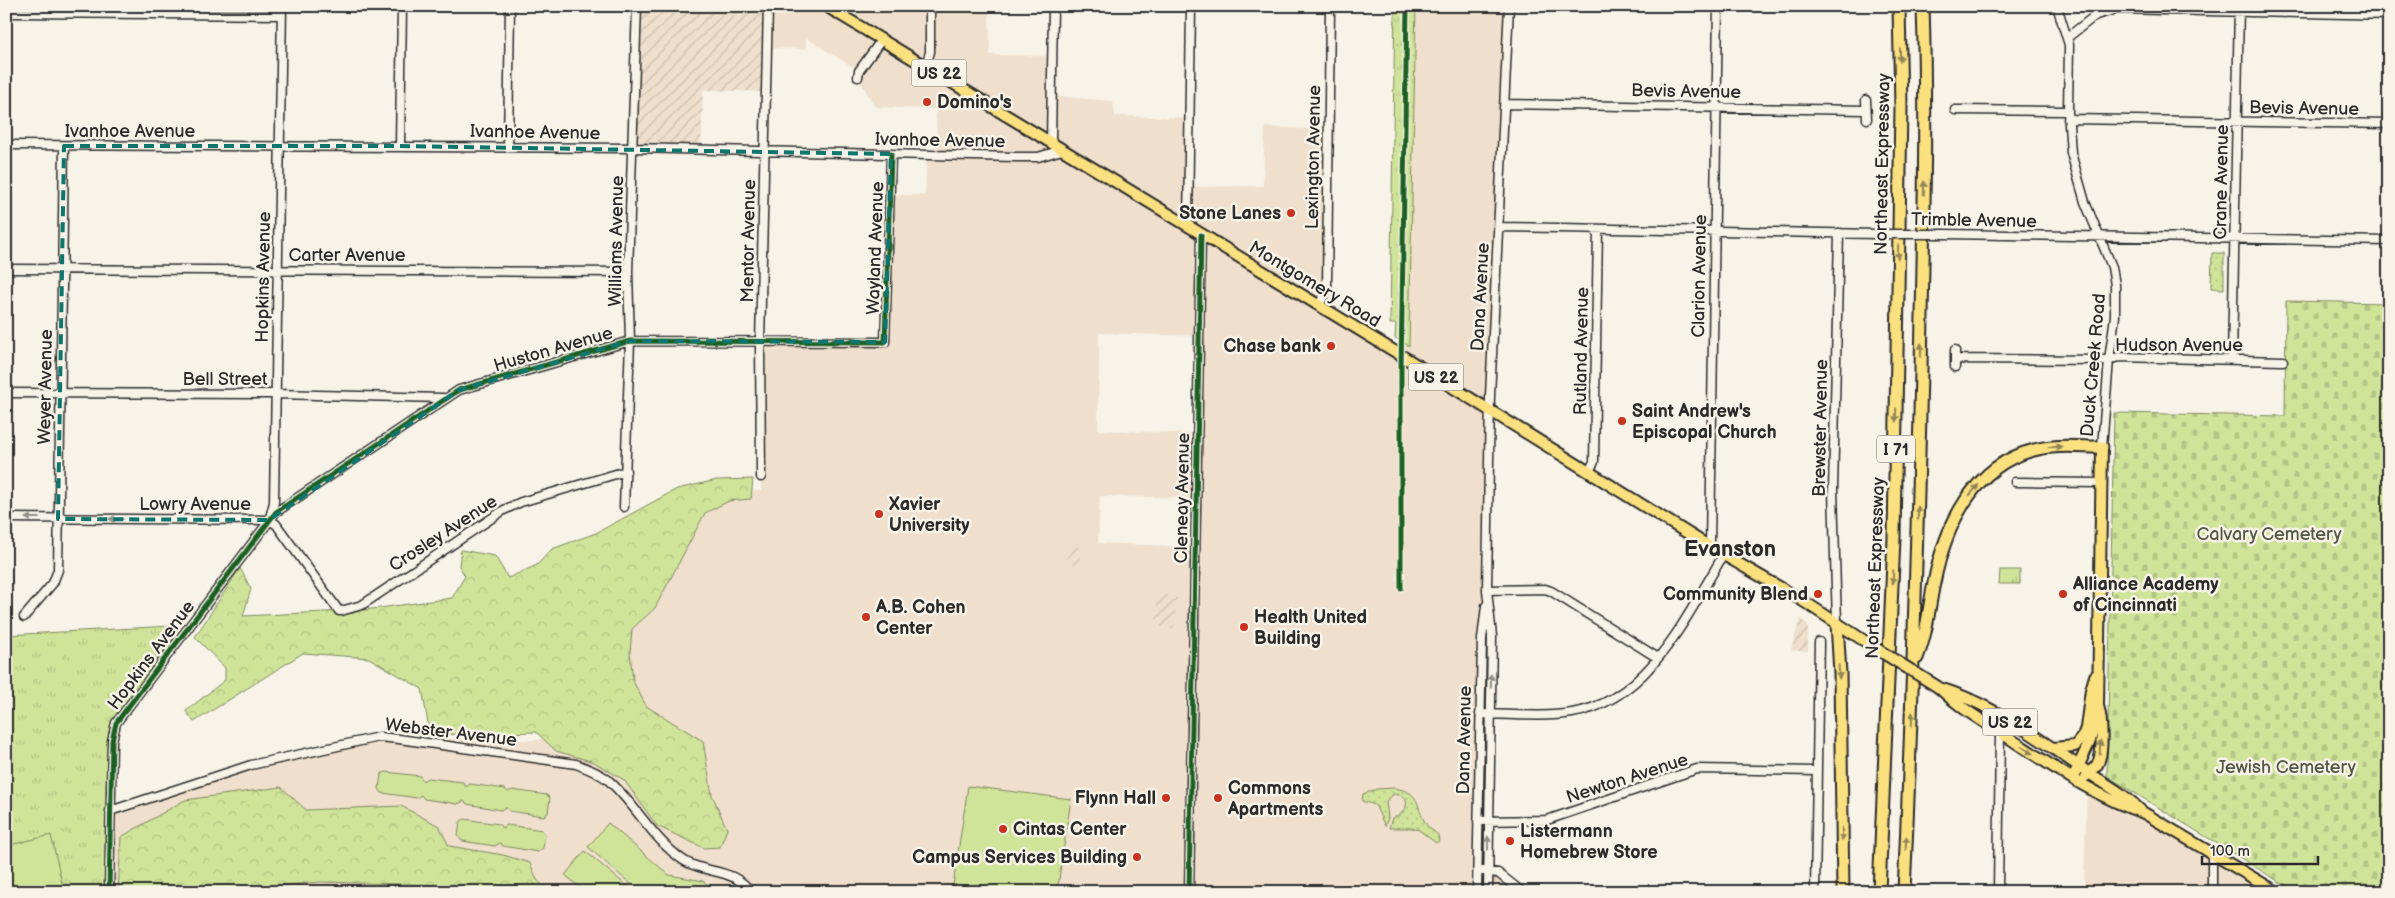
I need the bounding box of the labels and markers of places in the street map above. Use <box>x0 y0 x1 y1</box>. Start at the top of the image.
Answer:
place label: Domino's <box>937 92 1012 113</box>
marker: Domino's <box>921 96 933 108</box>
place label: Stone Lanes <box>1179 203 1281 224</box>
marker: Stone Lanes <box>1285 207 1297 219</box>
place label: Chase bank <box>1224 336 1322 357</box>
marker: Chase bank <box>1325 340 1337 352</box>
place label: Saint Andrew's Episcopal Church <box>1632 401 1777 443</box>
marker: Saint Andrew's Episcopal Church <box>1616 415 1628 427</box>
place label: Xavier University <box>889 494 970 536</box>
marker: Xavier University <box>873 508 885 520</box>
place label: Alliance Academy of Cincinnati <box>2072 574 2219 616</box>
place label: Community Blend <box>1663 584 1808 605</box>
marker: Community Blend <box>1812 588 1824 600</box>
marker: Alliance Academy of Cincinnati <box>2057 588 2069 600</box>
place label: A.B. Cohen Center <box>875 597 966 639</box>
place label: Health United Building <box>1254 607 1367 649</box>
marker: A.B. Cohen Center <box>860 611 872 623</box>
marker: Health United Building <box>1238 621 1250 633</box>
place label: Commons Apartments <box>1227 778 1324 820</box>
place label: Flynn Hall <box>1075 788 1156 809</box>
marker: Flynn Hall <box>1160 792 1172 804</box>
marker: Commons Apartments <box>1212 792 1224 804</box>
place label: Cintas Center <box>1013 819 1127 840</box>
place label: Listermann Homebrew Store <box>1520 821 1658 863</box>
marker: Cintas Center <box>997 823 1009 835</box>
marker: Listermann Homebrew Store <box>1504 835 1516 847</box>
place label: Campus Services Building <box>912 847 1127 868</box>
marker: Campus Services Building <box>1131 851 1143 863</box>

